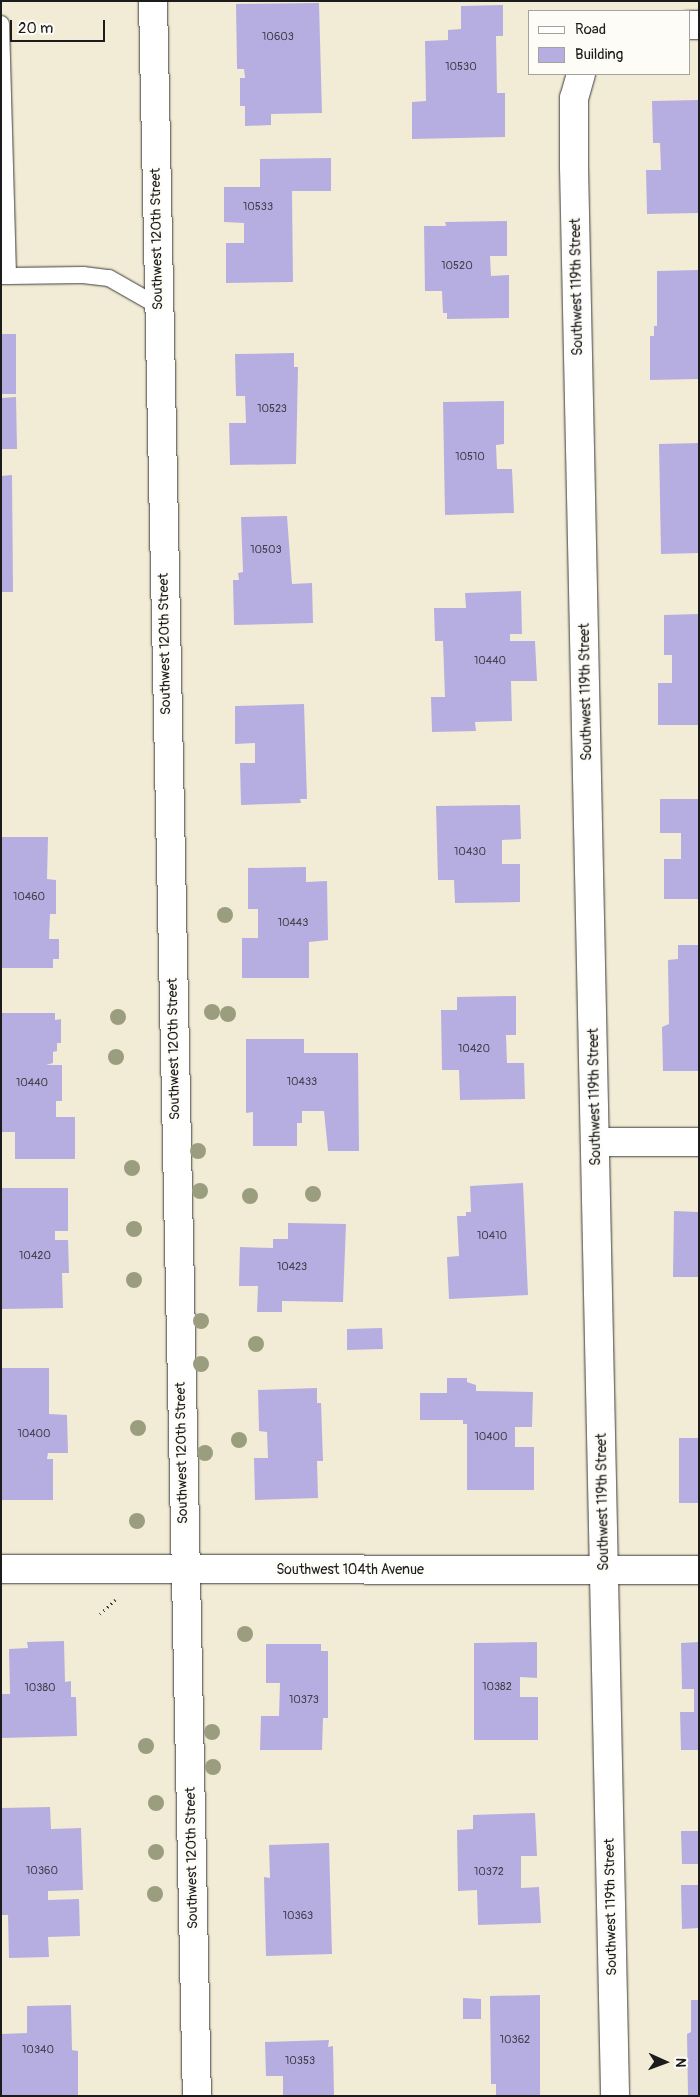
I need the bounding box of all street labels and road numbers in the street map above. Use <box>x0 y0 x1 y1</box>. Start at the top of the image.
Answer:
street label: Southwest 120th Street <box>147 168 167 310</box>
street label: Southwest 119th Street <box>567 218 587 356</box>
street label: Southwest 120th Street <box>155 573 175 715</box>
street label: Southwest 119th Street <box>576 623 596 761</box>
street label: Southwest 120th Street <box>164 978 184 1120</box>
street label: Southwest 119th Street <box>585 1028 605 1166</box>
street label: Southwest 120th Street <box>172 1382 192 1524</box>
street label: Southwest 119th Street <box>593 1433 613 1571</box>
street label: Southwest 104th Avenue <box>276 1562 424 1578</box>
street label: Southwest 120th Street <box>182 1787 202 1929</box>
street label: Southwest 119th Street <box>601 1838 621 1976</box>

